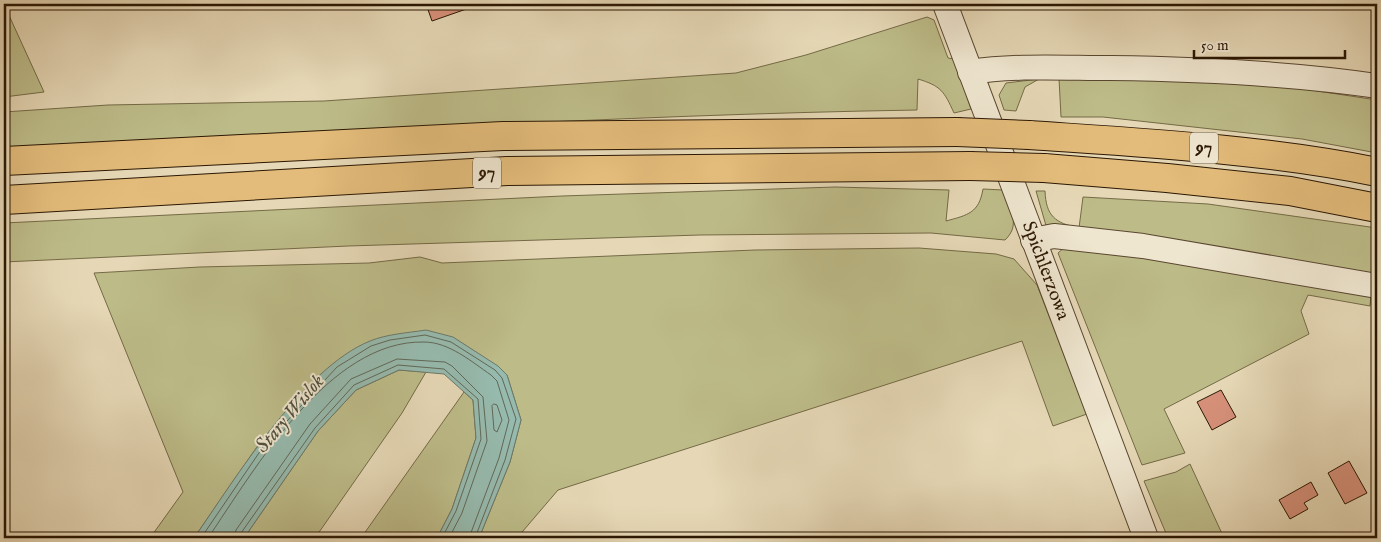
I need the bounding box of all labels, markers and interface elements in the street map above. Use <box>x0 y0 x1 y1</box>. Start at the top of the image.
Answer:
scale bar <box>1194 28 1345 60</box>
text: 50 m <box>1201 36 1229 55</box>
road number: 97 <box>1190 132 1218 164</box>
road number: 97 <box>473 158 501 188</box>
street label: Spichlerzowa <box>1016 218 1075 324</box>
water label: Stary Wislok <box>250 370 330 458</box>

